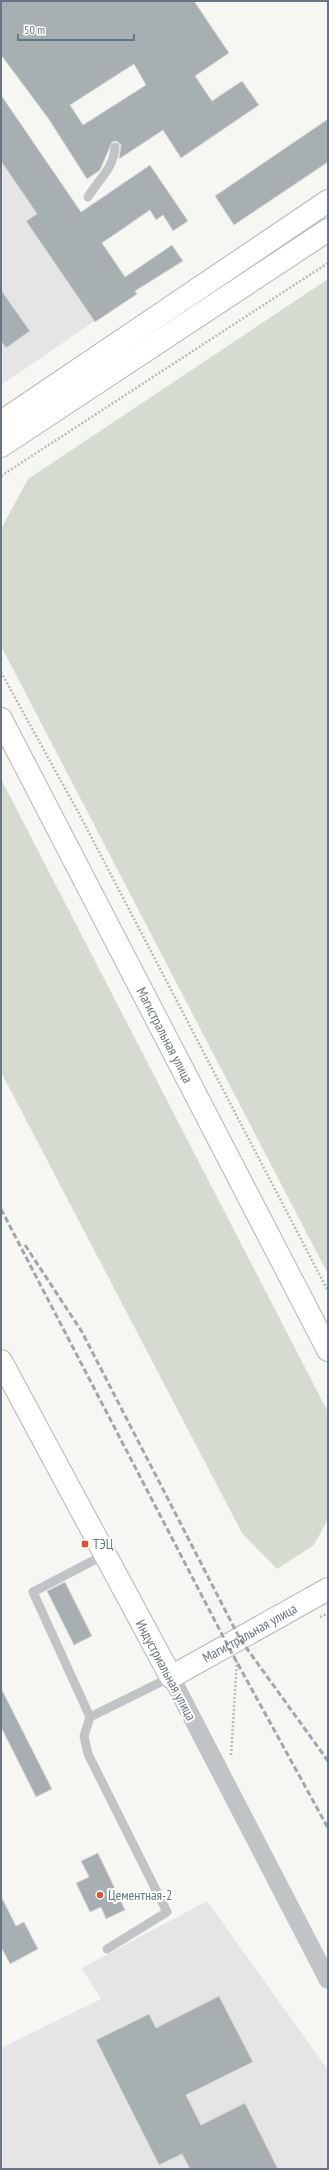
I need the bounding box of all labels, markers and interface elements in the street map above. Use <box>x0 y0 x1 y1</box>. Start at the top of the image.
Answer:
scale bar <box>18 16 134 42</box>
text: 50 m <box>24 22 45 37</box>
street label: Магистральная улица <box>133 984 197 1086</box>
place label: ТЭЦ <box>93 1535 114 1553</box>
marker: ТЭЦ <box>80 1539 90 1549</box>
street label: Магистральная улица <box>199 1599 300 1667</box>
street label: Индустриальная улица <box>132 1616 200 1724</box>
place label: Цементная-2 <box>108 1886 172 1904</box>
marker: Цементная-2 <box>95 1890 105 1900</box>

